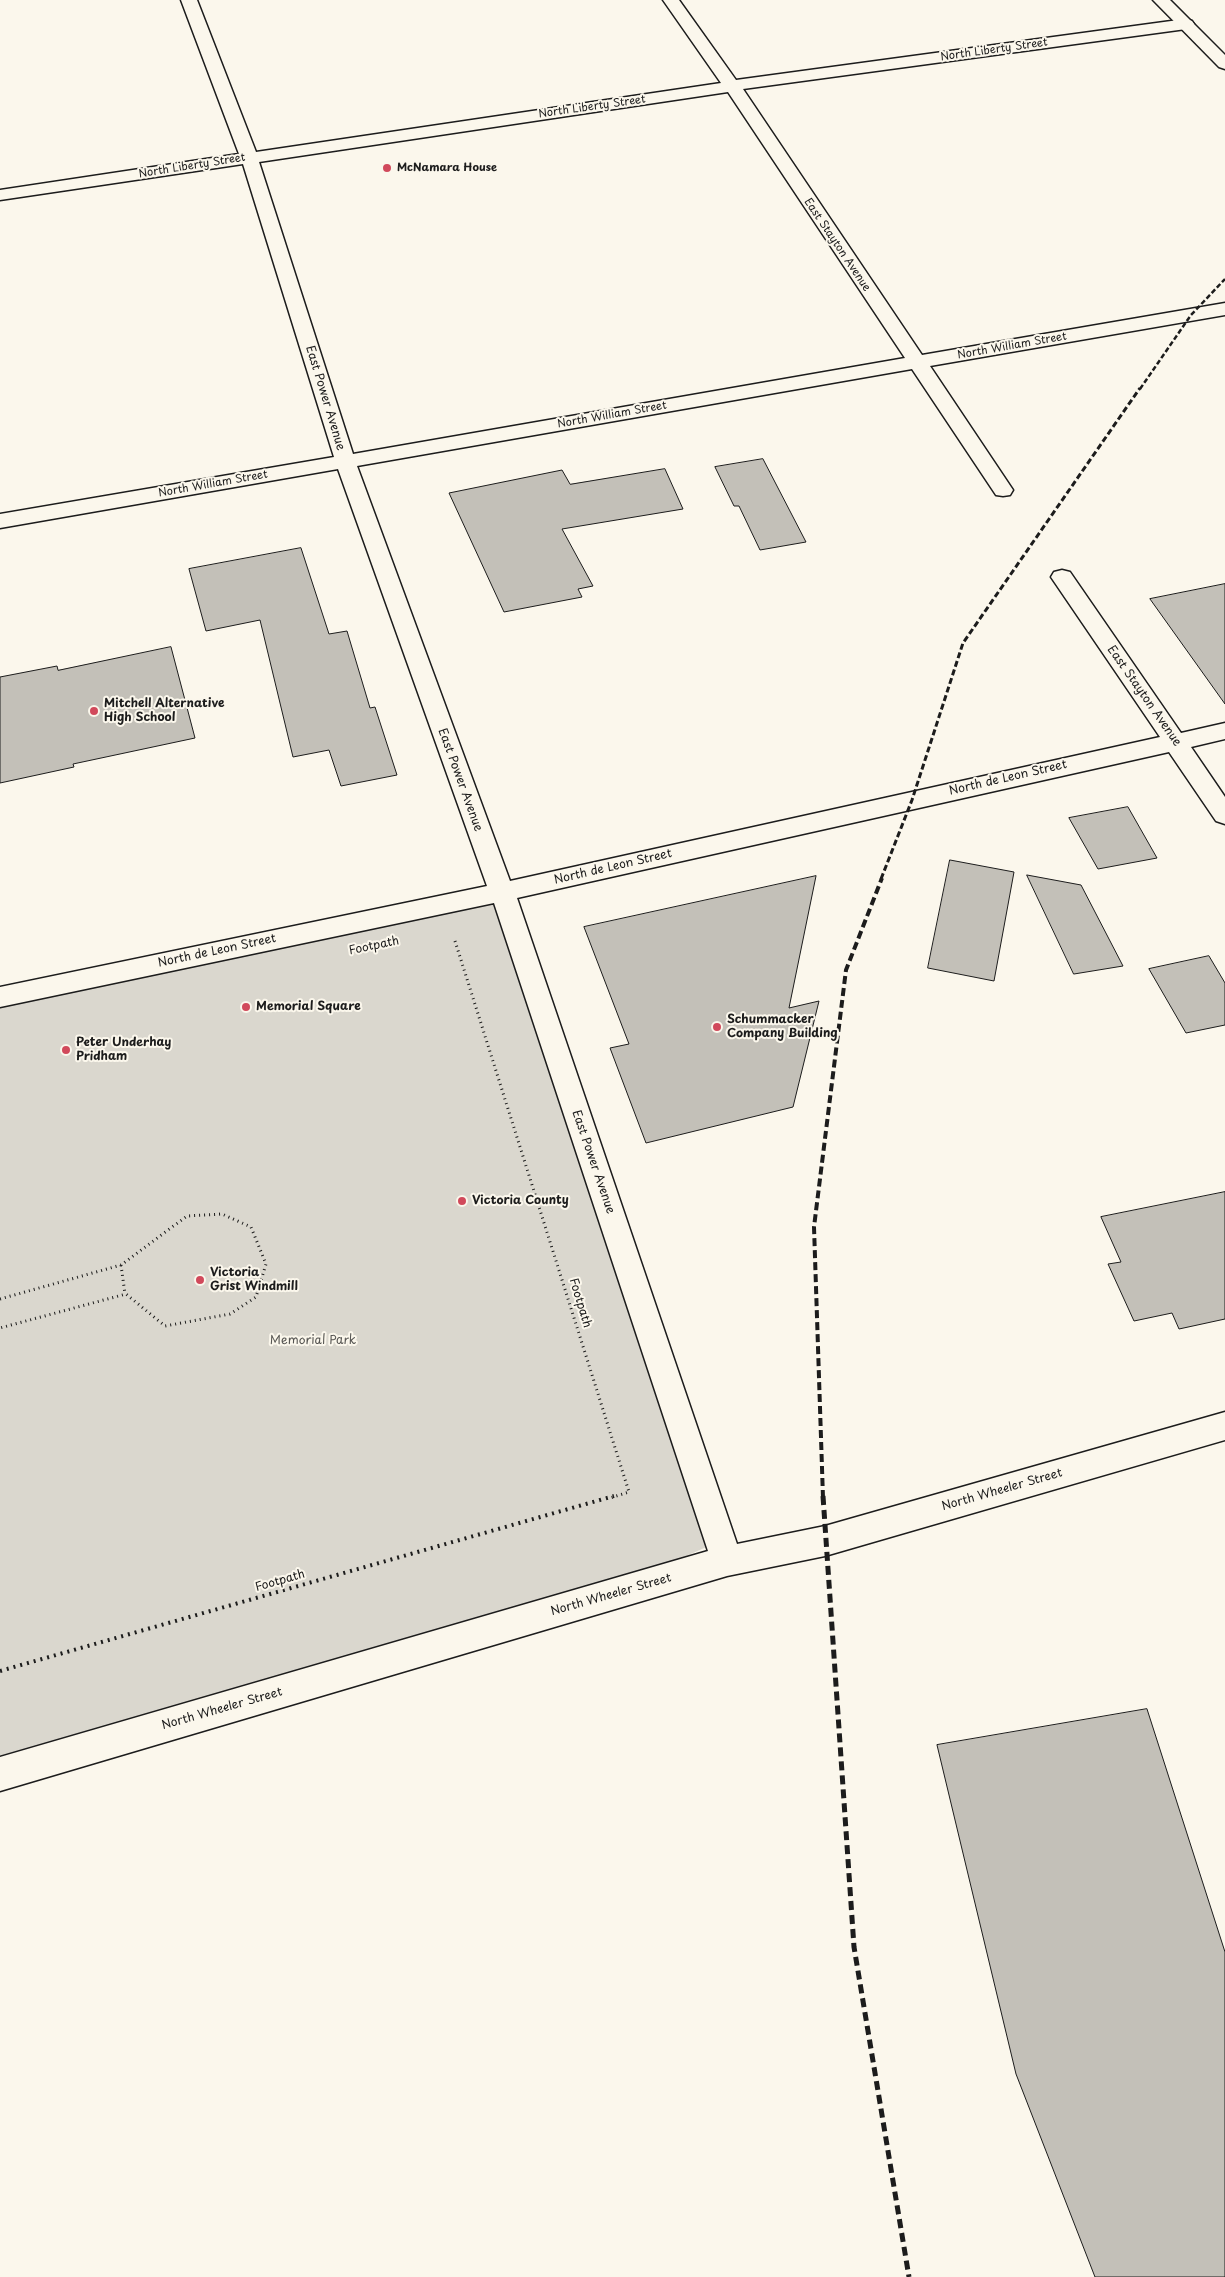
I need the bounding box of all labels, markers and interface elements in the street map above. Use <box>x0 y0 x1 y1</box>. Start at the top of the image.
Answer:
street label: North Liberty Street <box>940 36 1048 64</box>
street label: North Liberty Street <box>538 93 646 121</box>
street label: North Liberty Street <box>138 151 246 181</box>
place label: McNamara House <box>397 161 497 175</box>
marker: McNamara House <box>381 162 393 174</box>
street label: East Stayton Avenue <box>801 196 873 294</box>
street label: North William Street <box>956 330 1068 362</box>
street label: East Power Avenue <box>302 344 348 452</box>
street label: North William Street <box>556 399 668 431</box>
street label: North William Street <box>157 468 269 500</box>
street label: East Stayton Avenue <box>1104 643 1184 749</box>
place label: Mitchell Alternative High School <box>104 697 225 725</box>
marker: Mitchell Alternative High School <box>88 705 100 717</box>
street label: East Power Avenue <box>435 727 485 833</box>
street label: North de Leon Street <box>948 757 1068 799</box>
street label: North de Leon Street <box>553 846 673 888</box>
street label: North de Leon Street <box>157 931 277 971</box>
street label: Footpath <box>348 934 400 958</box>
place label: Memorial Square <box>256 1000 361 1014</box>
marker: Memorial Square <box>240 1001 252 1013</box>
place label: Schummacker Company Building <box>727 1013 838 1041</box>
marker: Schummacker Company Building <box>711 1021 723 1033</box>
place label: Peter Underhay Pridham <box>76 1036 171 1064</box>
marker: Peter Underhay Pridham <box>60 1044 72 1056</box>
street label: East Power Avenue <box>569 1108 617 1216</box>
place label: Victoria County <box>472 1194 569 1208</box>
marker: Victoria County <box>456 1195 468 1207</box>
place label: Victoria Grist Windmill <box>210 1266 298 1294</box>
marker: Victoria Grist Windmill <box>194 1274 206 1286</box>
street label: Footpath <box>566 1277 594 1329</box>
park label: Memorial Park <box>270 1334 356 1348</box>
street label: North Wheeler Street <box>940 1466 1064 1514</box>
street label: Footpath <box>254 1567 306 1595</box>
street label: North Wheeler Street <box>549 1571 673 1619</box>
street label: North Wheeler Street <box>160 1685 284 1733</box>

